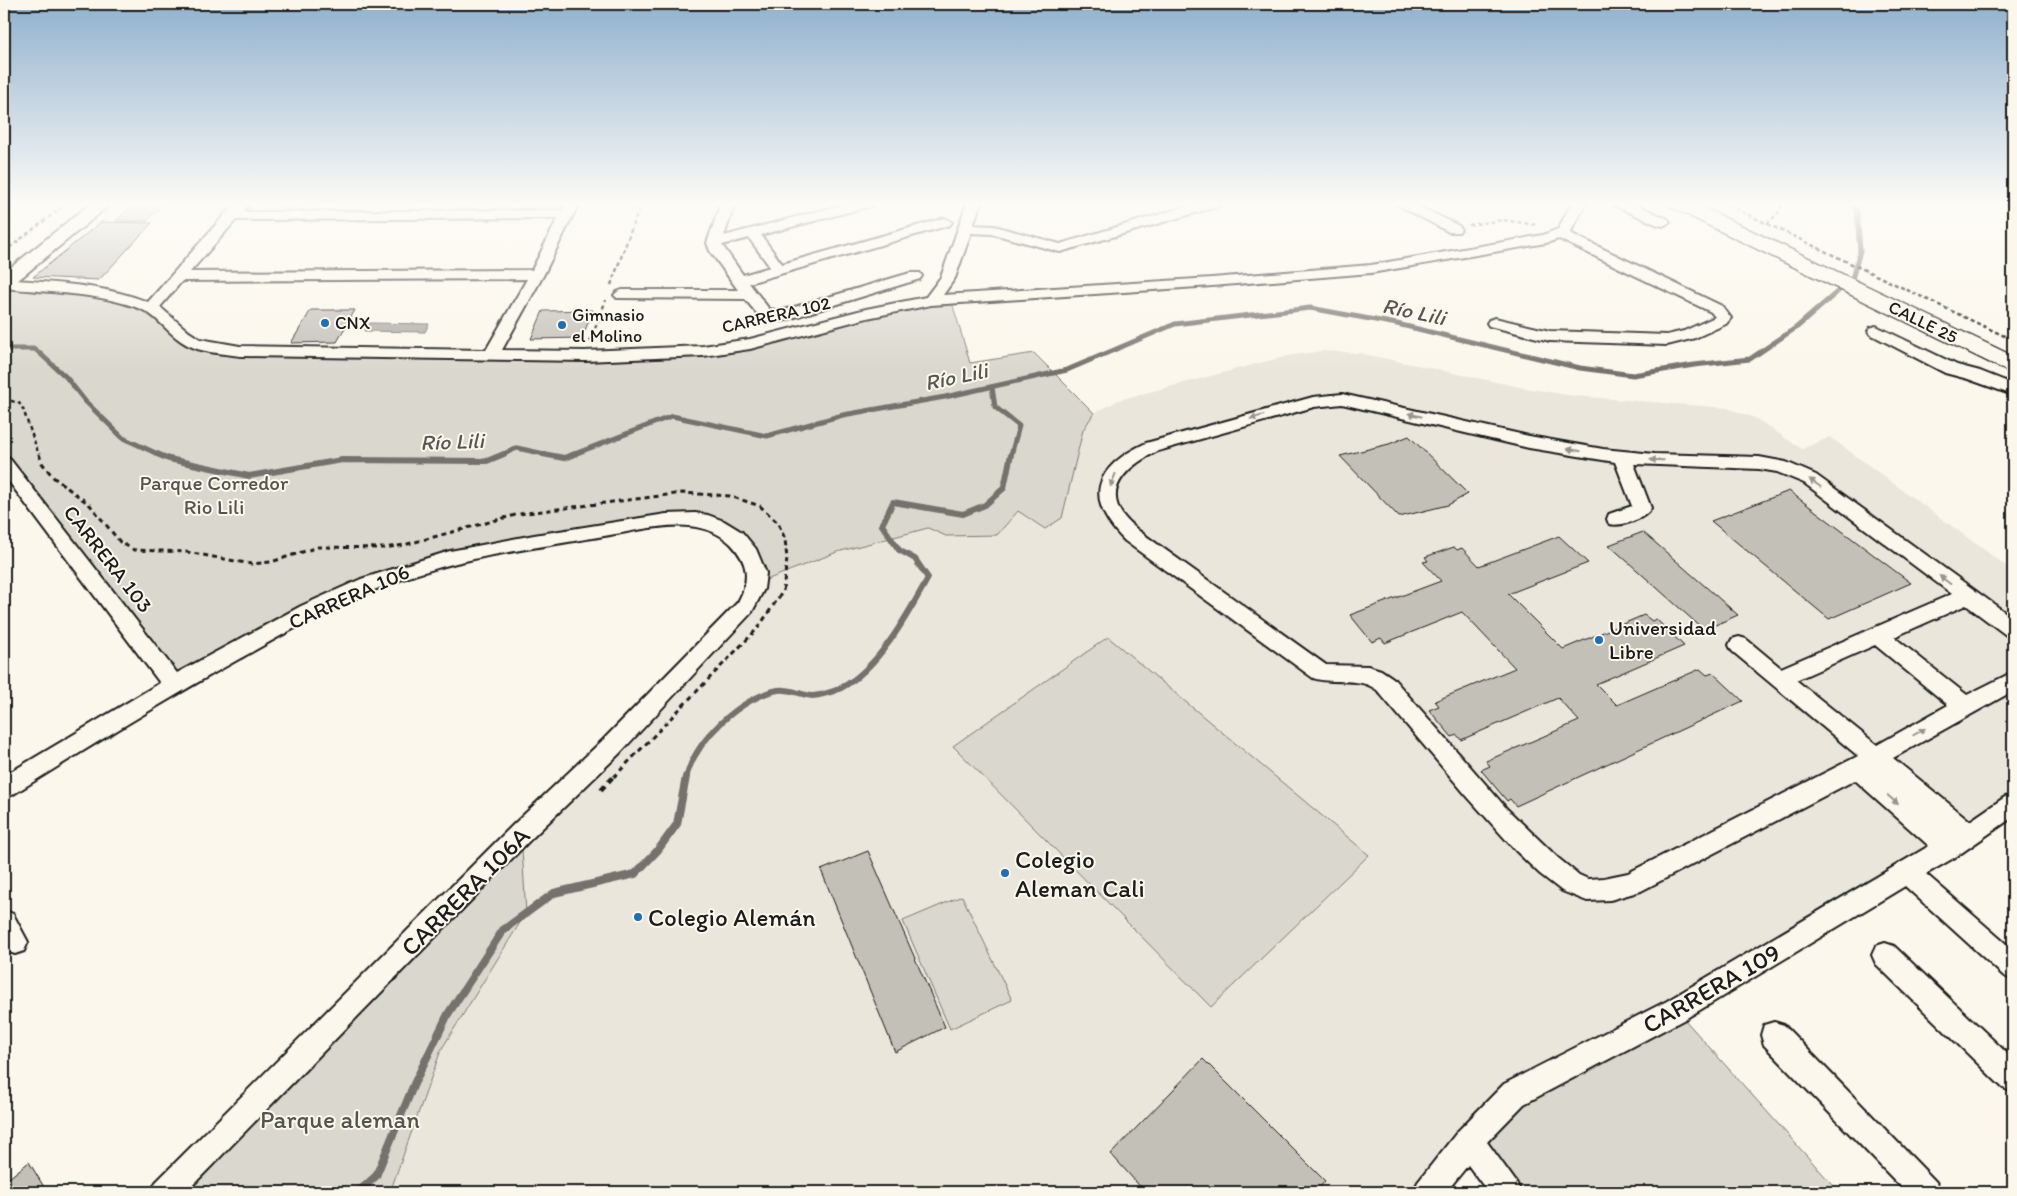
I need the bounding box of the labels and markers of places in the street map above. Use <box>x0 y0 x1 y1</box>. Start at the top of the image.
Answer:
place label: Gimnasio el Molino <box>572 304 645 347</box>
place label: CNX <box>335 312 371 334</box>
marker: CNX <box>319 317 331 329</box>
marker: Gimnasio el Molino <box>556 319 568 331</box>
place label: Universidad Libre <box>1609 615 1717 664</box>
marker: Universidad Libre <box>1593 634 1605 646</box>
place label: Colegio Aleman Cali <box>1015 844 1145 903</box>
marker: Colegio Aleman Cali <box>999 867 1011 879</box>
place label: Colegio Alemán <box>648 902 816 932</box>
marker: Colegio Alemán <box>632 911 644 923</box>

